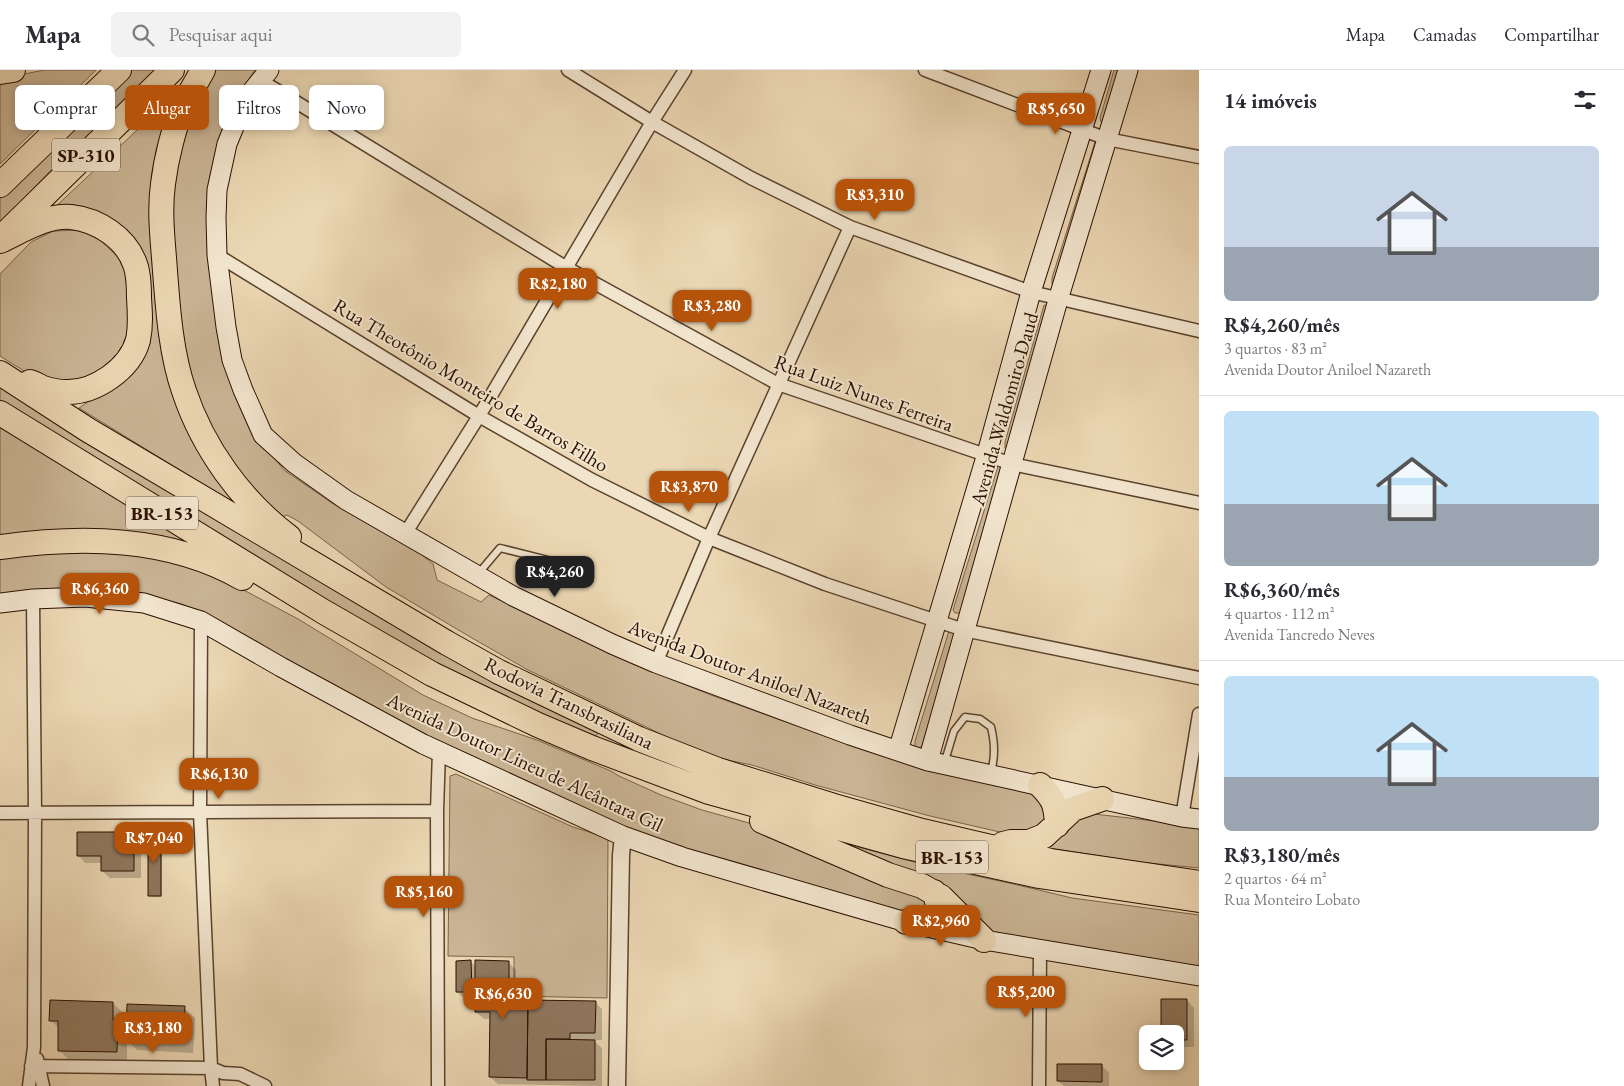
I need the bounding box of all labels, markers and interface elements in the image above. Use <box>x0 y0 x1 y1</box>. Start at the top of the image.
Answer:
search box <box>111 12 461 57</box>
text: Mapa <box>25 19 81 50</box>
icon: search <box>129 21 157 49</box>
text: Pesquisar aqui <box>169 22 272 47</box>
text: Mapa <box>1346 23 1385 46</box>
text: Camadas <box>1413 23 1476 46</box>
text: Compartilhar <box>1504 23 1599 46</box>
chip: Comprar <box>15 85 115 130</box>
chip: Alugar <box>125 85 209 130</box>
chip: Filtros <box>219 85 299 130</box>
chip: Novo <box>309 85 384 130</box>
icon: filters <box>1571 86 1599 114</box>
text: 14 imóveis <box>1224 87 1317 114</box>
pin: R$5,650 <box>1010 92 1102 135</box>
text: R$5,650 <box>1027 98 1085 119</box>
road number: SP-310 <box>52 138 120 172</box>
pin: R$3,310 <box>829 178 921 221</box>
icon: home <box>1367 178 1457 268</box>
text: R$3,310 <box>846 184 904 205</box>
pin: R$2,180 <box>512 268 604 310</box>
text: R$2,180 <box>529 273 587 294</box>
pin: R$3,280 <box>666 290 758 332</box>
street label: Rua Theotônio Monteiro de Barros Filho <box>329 292 613 478</box>
text: R$3,280 <box>683 295 741 316</box>
street label: Avenida Waldomiro Daud <box>964 308 1044 510</box>
text: R$4,260/mês <box>1224 311 1340 338</box>
text: 3 quartos · 83 m² <box>1224 338 1327 359</box>
street label: Rua Luiz Nunes Ferreira <box>771 348 957 438</box>
text: Avenida Doutor Aniloel Nazareth <box>1224 359 1431 380</box>
icon: home <box>1367 444 1457 534</box>
pin: R$3,870 <box>643 470 735 513</box>
text: R$3,870 <box>660 476 718 497</box>
road number: BR-153 <box>126 496 198 529</box>
pin: R$4,260 <box>509 556 601 598</box>
text: R$4,260 <box>526 561 584 582</box>
pin: R$6,360 <box>54 572 146 615</box>
text: R$6,360/mês <box>1224 576 1340 603</box>
text: R$6,360 <box>71 578 129 599</box>
text: 4 quartos · 112 m² <box>1224 603 1335 624</box>
street label: Avenida Doutor Aniloel Nazareth <box>623 613 876 731</box>
text: Avenida Tancredo Neves <box>1224 624 1375 645</box>
street label: Rodovia Transbrasiliana <box>480 651 658 755</box>
street label: Avenida Doutor Lineu de Alcântara Gil <box>382 686 668 838</box>
icon: home <box>1367 709 1457 799</box>
pin: R$6,130 <box>173 758 265 800</box>
text: R$6,130 <box>190 763 248 784</box>
pin: R$7,040 <box>108 822 200 864</box>
text: R$7,040 <box>125 827 183 848</box>
road number: BR-153 <box>916 840 988 874</box>
text: R$3,180/mês <box>1224 841 1340 868</box>
text: 2 quartos · 64 m² <box>1224 868 1327 889</box>
pin: R$5,160 <box>378 876 470 918</box>
text: R$5,160 <box>395 881 453 902</box>
text: Rua Monteiro Lobato <box>1224 889 1360 910</box>
pin: R$2,960 <box>895 904 987 947</box>
text: R$2,960 <box>912 910 970 931</box>
pin: R$5,200 <box>980 976 1072 1018</box>
pin: R$6,630 <box>457 978 549 1020</box>
text: R$5,200 <box>997 981 1055 1002</box>
text: R$6,630 <box>474 983 532 1004</box>
pin: R$3,180 <box>107 1012 199 1054</box>
text: R$3,180 <box>124 1017 182 1038</box>
map controls <box>1139 1025 1184 1070</box>
button: layers <box>1139 1025 1184 1070</box>

